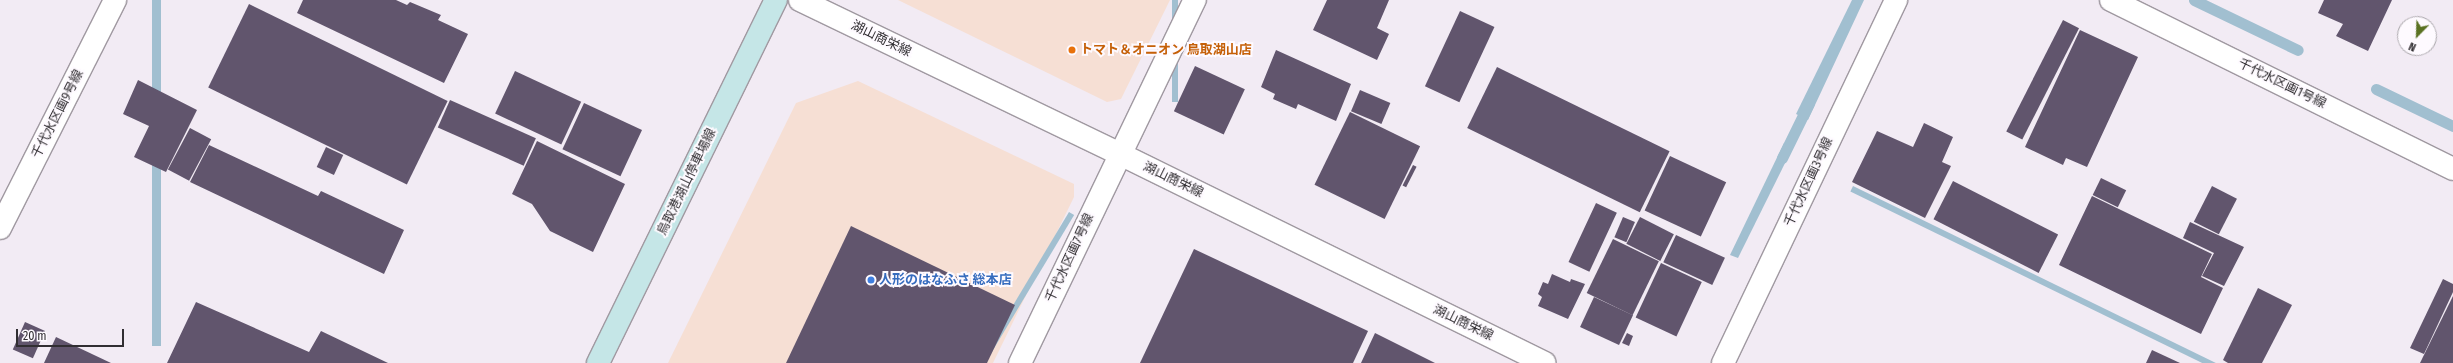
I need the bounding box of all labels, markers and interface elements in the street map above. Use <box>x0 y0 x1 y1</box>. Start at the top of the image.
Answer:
north arrow <box>2397 16 2437 56</box>
street label: 湖山商栄線 <box>848 18 914 60</box>
text: N <box>2407 39 2418 54</box>
place label: トマト＆オニオン 鳥取湖山店 <box>1080 42 1252 58</box>
marker: トマト＆オニオン 鳥取湖山店 <box>1067 45 1077 55</box>
street label: 千代水区画1号線 <box>2235 56 2329 112</box>
street label: 千代水区画9号線 <box>29 67 87 161</box>
street label: 鳥取港湖山停車場線 <box>654 126 720 238</box>
street label: 千代水区画3号線 <box>1781 135 1837 229</box>
street label: 湖山商栄線 <box>1140 159 1206 201</box>
street label: 千代水区画7号線 <box>1043 211 1097 305</box>
place label: 人形のはなふさ 総本店 <box>879 272 1012 288</box>
marker: 人形のはなふさ 総本店 <box>866 275 876 285</box>
street label: 湖山商栄線 <box>1430 302 1496 344</box>
scale bar <box>18 321 126 347</box>
text: 20 m <box>23 329 47 343</box>

